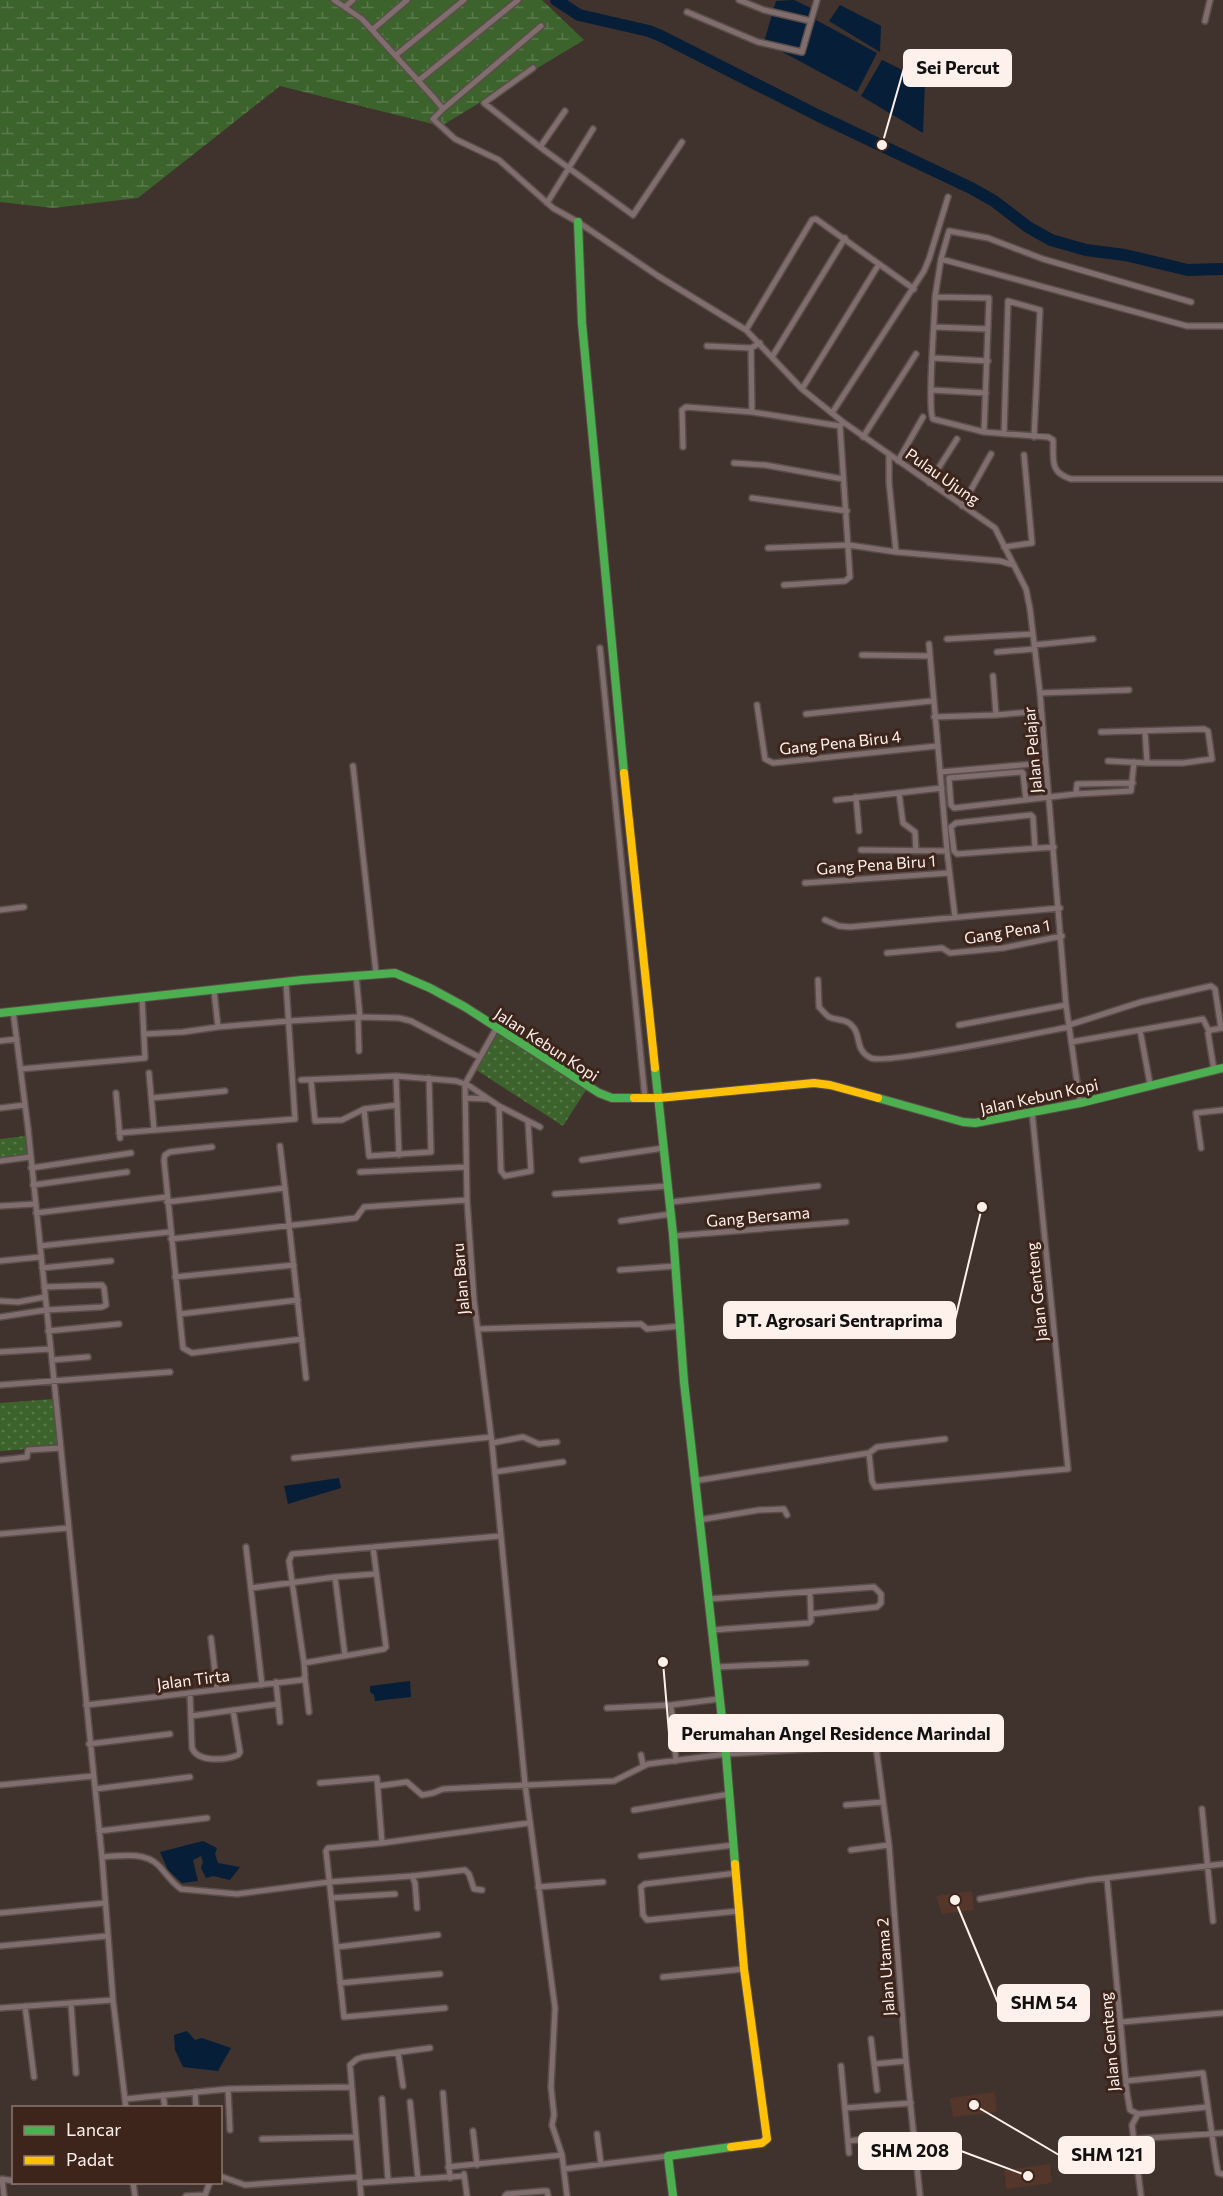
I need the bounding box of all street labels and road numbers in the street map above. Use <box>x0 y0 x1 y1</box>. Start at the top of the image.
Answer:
street label: Pulau Ujung <box>902 444 984 509</box>
street label: Jalan Pelajar <box>1019 705 1045 794</box>
street label: Gang Pena Biru 4 <box>778 726 902 758</box>
street label: Gang Pena Biru 1 <box>816 850 936 878</box>
street label: Gang Pena 1 <box>963 915 1051 947</box>
street label: Jalan Kebun Kopi <box>491 1003 603 1085</box>
street label: Jalan Kebun Kopi <box>978 1074 1100 1118</box>
street label: Gang Bersama <box>705 1202 811 1230</box>
street label: Jalan Genteng <box>1021 1241 1051 1343</box>
street label: Jalan Baru <box>447 1242 473 1316</box>
street label: Jalan Tirta <box>155 1665 231 1693</box>
street label: Jalan Utama 2 <box>872 1917 898 2017</box>
street label: Jalan Genteng <box>1095 1991 1123 2093</box>

